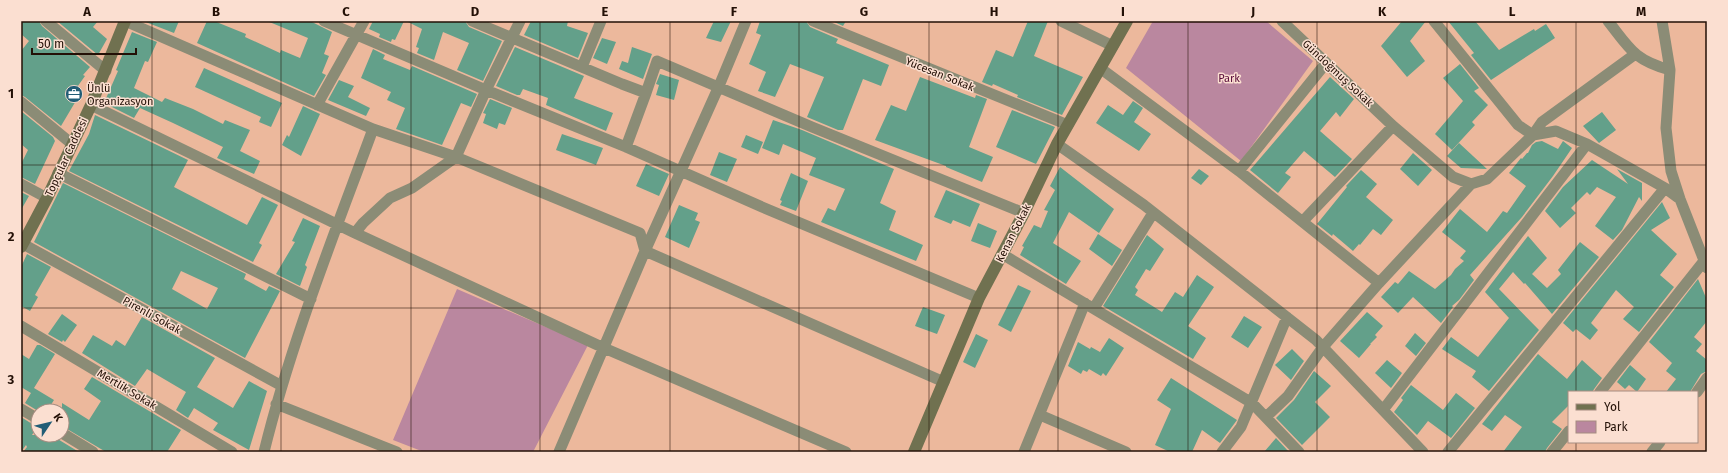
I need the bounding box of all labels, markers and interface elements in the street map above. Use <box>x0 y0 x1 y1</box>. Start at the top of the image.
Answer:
text: A <box>82 4 91 19</box>
text: B <box>212 4 220 19</box>
text: C <box>342 4 350 19</box>
text: D <box>471 4 480 19</box>
text: E <box>602 4 609 19</box>
text: F <box>731 4 738 19</box>
text: G <box>860 4 868 19</box>
text: H <box>990 4 998 19</box>
text: I <box>1121 4 1125 19</box>
text: J <box>1250 4 1255 19</box>
text: K <box>1378 4 1387 19</box>
text: L <box>1509 4 1516 19</box>
text: M <box>1636 4 1646 19</box>
scale bar <box>32 30 136 56</box>
text: 50 m <box>38 37 64 51</box>
street label: Gündoğmuş Sokak <box>1300 37 1376 110</box>
street label: Yücesan Sokak <box>904 55 976 94</box>
park label: Park <box>1218 72 1240 85</box>
place label: Ünlü Organizasyon <box>87 81 153 108</box>
office icon: Ünlü Organizasyon <box>64 84 84 104</box>
text: 1 <box>8 86 14 101</box>
street label: Topçular Caddesi <box>43 116 90 199</box>
street label: Kenan Sokak <box>993 202 1034 265</box>
text: 2 <box>8 229 15 244</box>
street label: Pirenli Sokak <box>120 294 183 337</box>
street label: Mertlik Sokak <box>95 367 159 412</box>
text: 3 <box>7 372 15 387</box>
legend <box>1568 391 1698 443</box>
text: Yol <box>1604 400 1621 414</box>
north arrow <box>30 403 70 443</box>
text: K <box>50 411 66 425</box>
text: Park <box>1604 420 1628 434</box>

